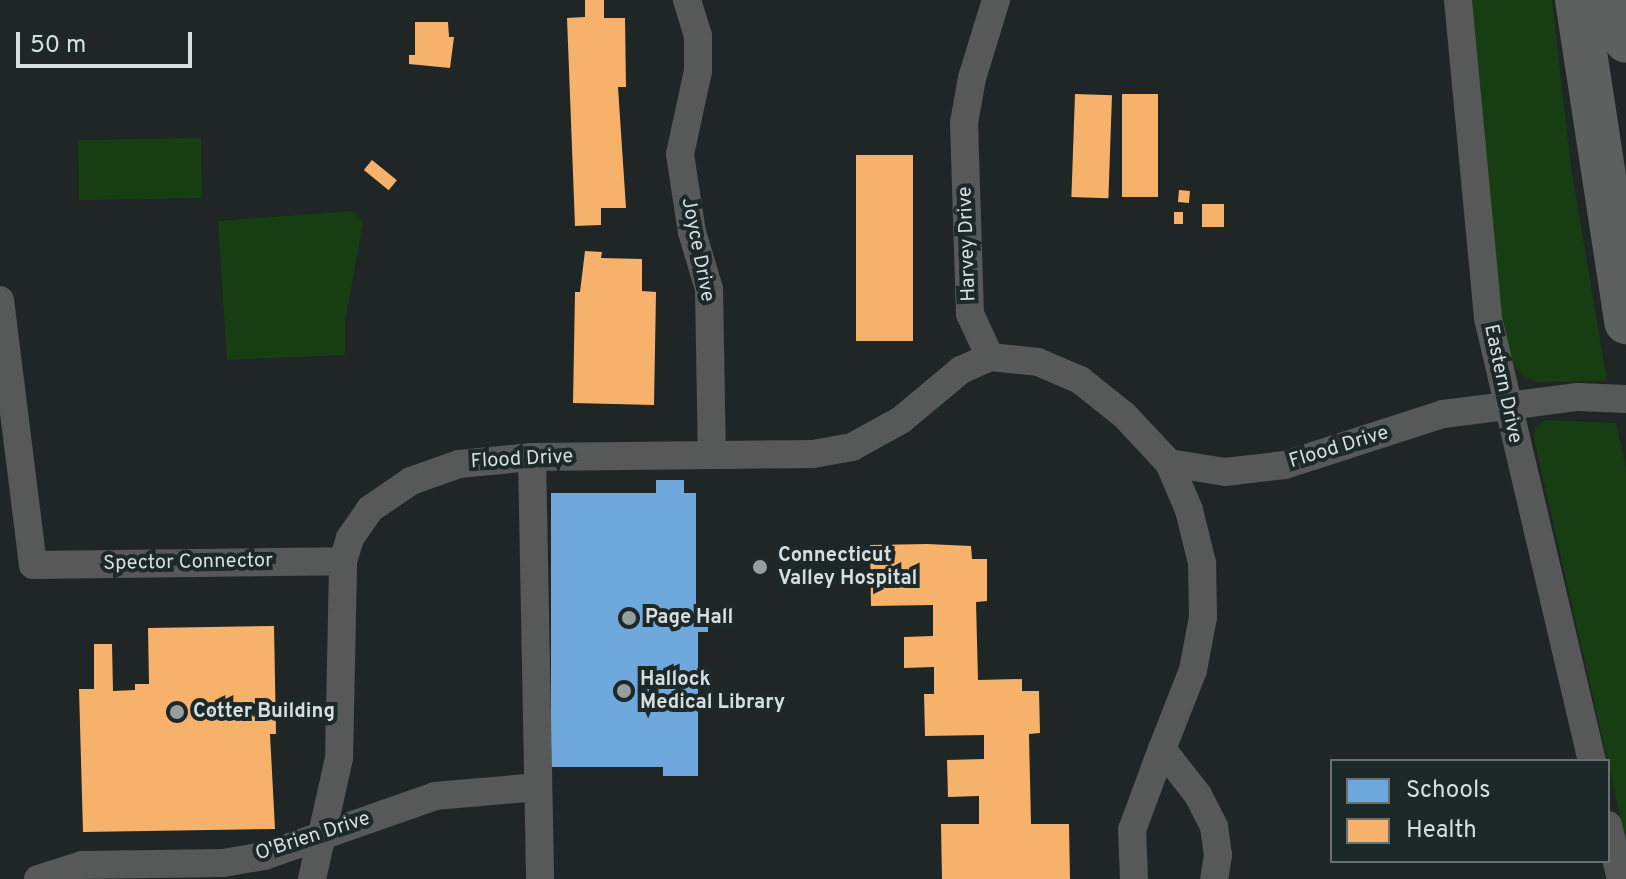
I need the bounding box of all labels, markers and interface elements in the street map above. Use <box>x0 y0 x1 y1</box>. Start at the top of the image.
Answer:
scale bar <box>20 16 196 66</box>
text: 50 m <box>30 31 86 61</box>
street label: Harvey Drive <box>954 186 982 302</box>
street label: Joyce Drive <box>675 196 719 304</box>
street label: Eastern Drive <box>1478 322 1526 446</box>
street label: Flood Drive <box>1286 422 1392 474</box>
street label: Flood Drive <box>470 445 574 475</box>
place label: Connecticut Valley Hospital <box>778 544 917 591</box>
street label: Spector Connector <box>103 550 273 576</box>
marker: Connecticut Valley Hospital <box>749 556 771 578</box>
place label: Page Hall <box>645 606 733 630</box>
marker: Page Hall <box>620 609 638 627</box>
place label: Hallock Medical Library <box>640 668 785 715</box>
marker: Hallock Medical Library <box>615 682 633 700</box>
place label: Cotter Building <box>193 700 335 724</box>
marker: Cotter Building <box>168 703 186 721</box>
legend <box>1330 759 1610 863</box>
text: Schools <box>1406 776 1491 806</box>
street label: O'Brien Drive <box>253 807 373 867</box>
text: Health <box>1406 816 1477 846</box>

